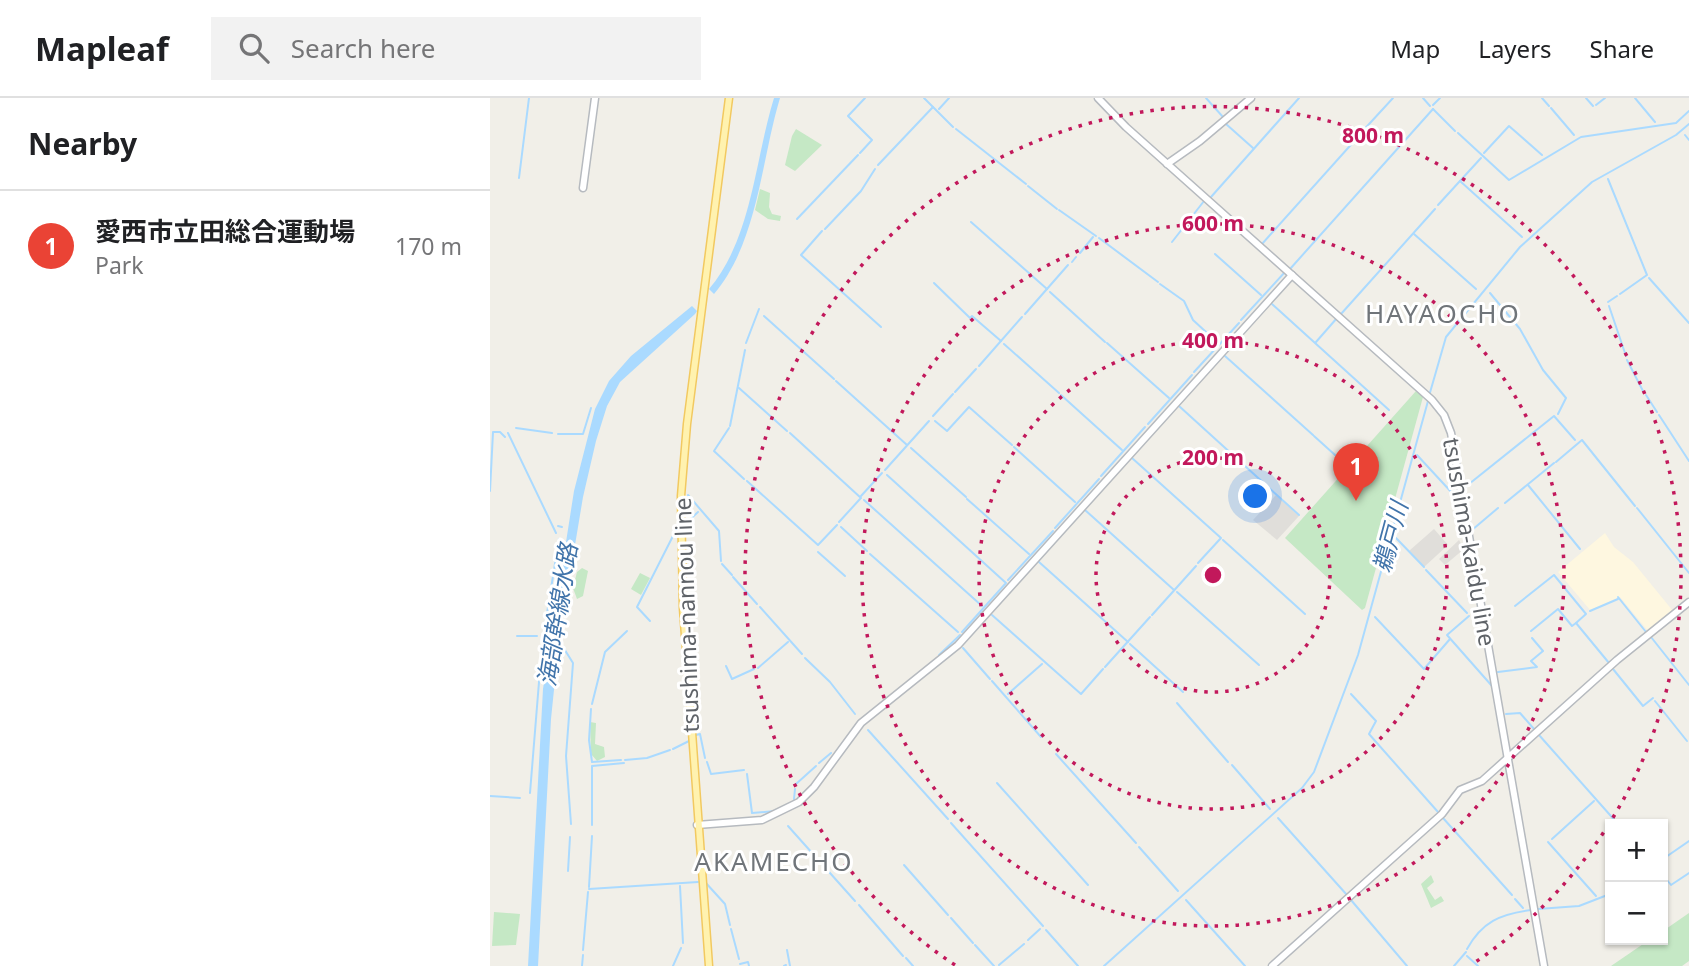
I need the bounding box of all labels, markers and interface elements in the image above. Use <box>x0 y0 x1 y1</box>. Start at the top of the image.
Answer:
search box <box>211 17 701 80</box>
text: Mapleaf <box>35 26 169 71</box>
icon: search <box>235 29 273 67</box>
text: Search here <box>291 30 436 66</box>
text: Map <box>1390 32 1440 65</box>
text: Layers <box>1478 32 1552 65</box>
text: Share <box>1590 32 1654 65</box>
text: 800 m <box>1342 121 1404 149</box>
text: Nearby <box>28 123 137 164</box>
text: 600 m <box>1182 209 1244 237</box>
text: 愛西市立田総合運動場 <box>95 213 355 249</box>
text: 1 <box>44 230 58 262</box>
text: 170 m <box>395 230 462 262</box>
text: Park <box>95 249 144 281</box>
district label: HAYAOCHO <box>1365 295 1521 331</box>
text: 400 m <box>1182 326 1244 354</box>
street label: tsushima-kaidu line <box>1436 435 1504 649</box>
text: 200 m <box>1182 443 1244 471</box>
pin: 1 <box>1333 443 1379 501</box>
your location <box>1238 479 1272 513</box>
water label: 鵜戸川 <box>1364 495 1416 576</box>
street label: tsushima-nannou line <box>666 497 706 733</box>
water label: 海部幹線水路 <box>529 539 584 688</box>
centre of rings <box>1201 563 1225 587</box>
map controls <box>1605 819 1668 945</box>
button: + <box>1605 819 1668 882</box>
district label: AKAMECHO <box>694 843 854 879</box>
button: − <box>1605 882 1668 945</box>

